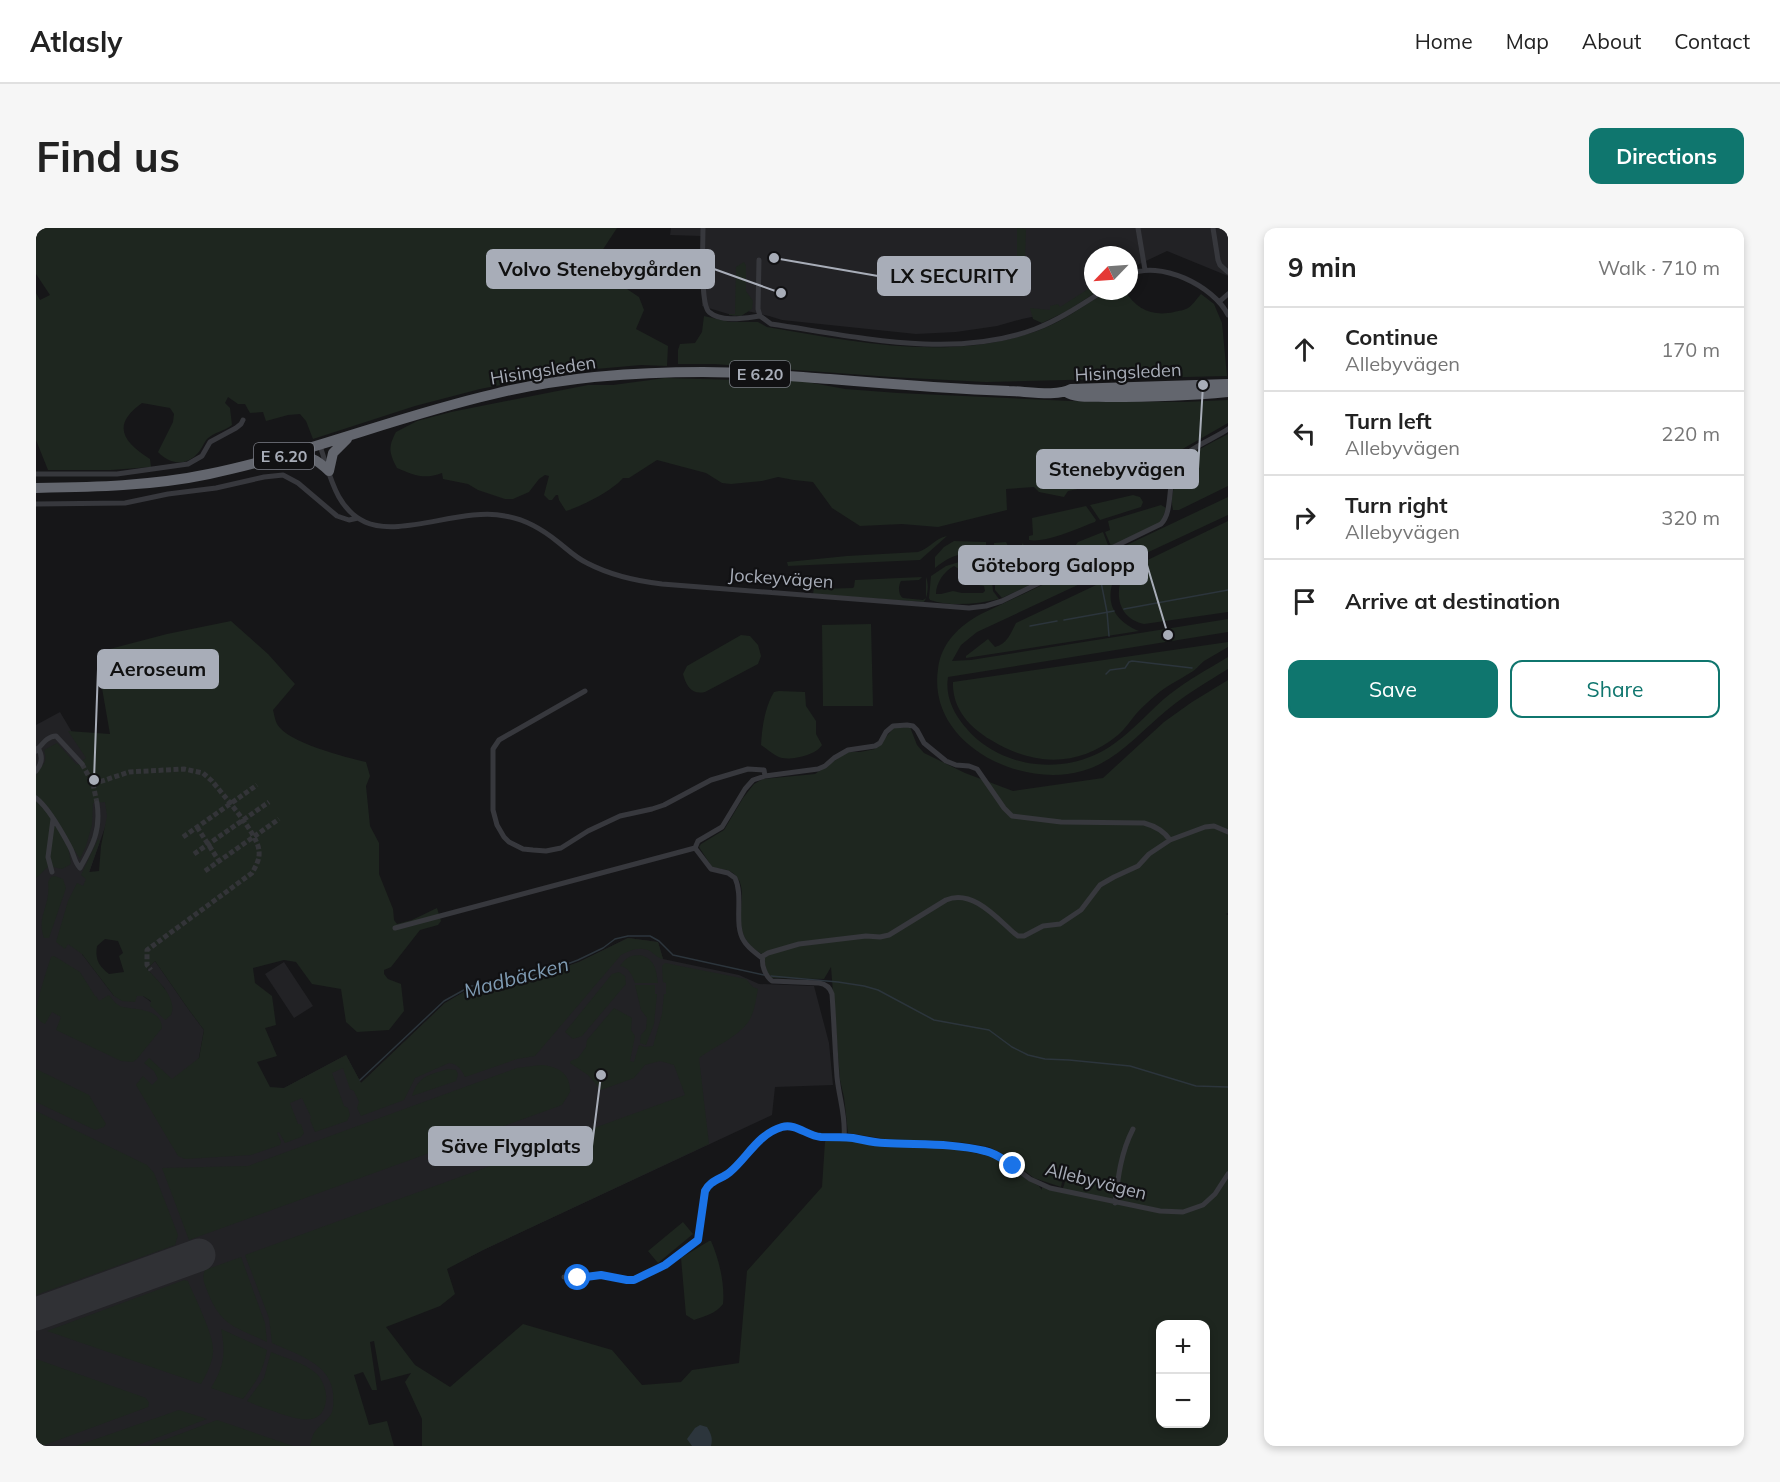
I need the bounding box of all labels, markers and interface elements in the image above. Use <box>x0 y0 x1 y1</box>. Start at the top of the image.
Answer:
text: Atlasly <box>30 24 122 59</box>
text: Home <box>1415 28 1473 54</box>
text: Map <box>1506 28 1549 54</box>
text: About <box>1582 28 1641 54</box>
text: Contact <box>1674 28 1750 54</box>
button: Directions <box>1589 128 1744 184</box>
text: Find us <box>36 130 180 183</box>
north arrow <box>1084 246 1138 300</box>
callout: Volvo Stenebygården <box>487 250 714 288</box>
text: 9 min <box>1288 251 1357 284</box>
text: Walk · 710 m <box>1598 255 1720 280</box>
text: Volvo Stenebygården <box>497 256 702 281</box>
callout: LX SECURITY <box>878 257 1030 295</box>
text: LX SECURITY <box>890 263 1019 288</box>
text: Continue <box>1345 323 1438 351</box>
icon: ahead <box>1288 333 1321 366</box>
text: 170 m <box>1661 337 1720 362</box>
street label: Hisingsleden <box>488 350 598 390</box>
text: Allebyvägen <box>1345 351 1460 376</box>
street label: Hisingsleden <box>1074 358 1182 386</box>
road number: E 6.20 <box>730 361 790 387</box>
text: Turn left <box>1345 407 1432 435</box>
icon: left <box>1288 417 1321 450</box>
text: 220 m <box>1661 421 1720 446</box>
text: Allebyvägen <box>1345 435 1460 460</box>
road number: E 6.20 <box>254 443 314 469</box>
callout: Stenebyvägen <box>1037 450 1198 488</box>
text: Stenebyvägen <box>1049 456 1185 481</box>
text: Turn right <box>1345 491 1448 519</box>
icon: right <box>1288 501 1321 534</box>
text: 320 m <box>1661 505 1720 530</box>
text: Allebyvägen <box>1345 519 1460 544</box>
callout: Göteborg Galopp <box>959 546 1147 584</box>
text: Göteborg Galopp <box>971 552 1135 577</box>
street label: Jockeyvägen <box>728 563 834 593</box>
icon: arrive <box>1288 585 1321 618</box>
text: Arrive at destination <box>1345 587 1560 615</box>
callout: Aeroseum <box>98 650 218 688</box>
text: Aeroseum <box>110 656 206 681</box>
button: Save <box>1288 660 1498 718</box>
button: Share <box>1510 660 1720 718</box>
water label: Madbäcken <box>461 951 571 1003</box>
callout: Säve Flygplats <box>429 1127 592 1165</box>
text: Säve Flygplats <box>441 1133 581 1158</box>
route end <box>999 1152 1025 1178</box>
street label: Allebyvägen <box>1043 1157 1149 1205</box>
route start <box>564 1264 590 1290</box>
map controls <box>1156 1320 1210 1428</box>
button: + <box>1156 1320 1210 1374</box>
button: − <box>1156 1374 1210 1428</box>

